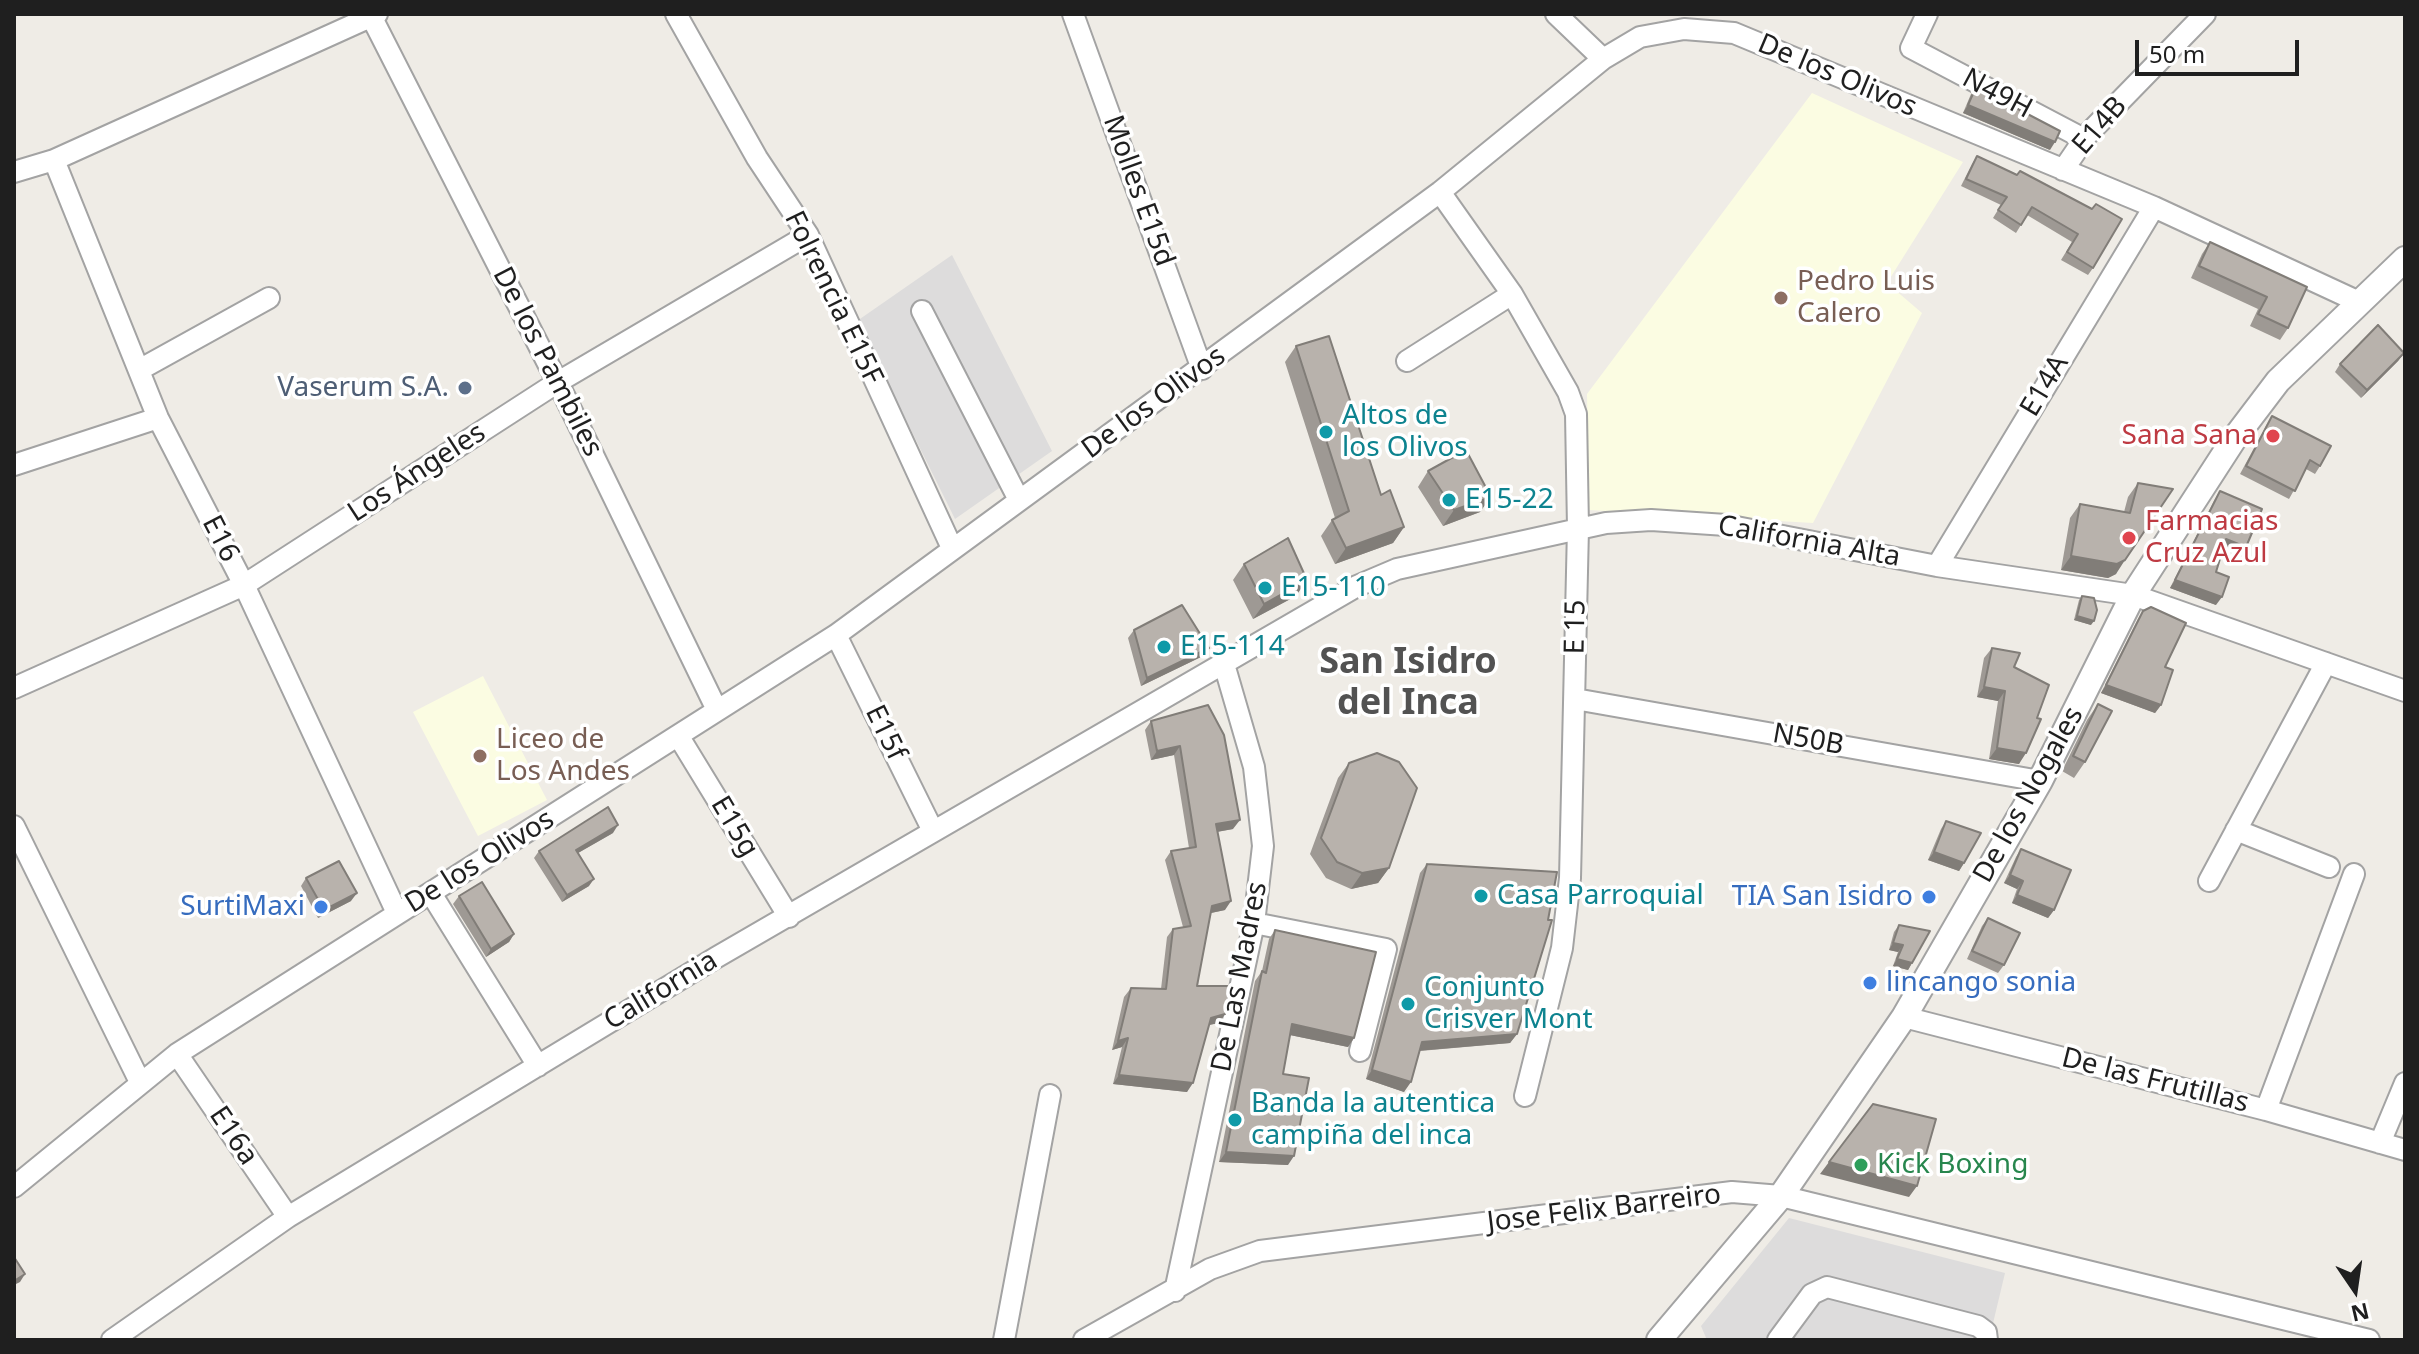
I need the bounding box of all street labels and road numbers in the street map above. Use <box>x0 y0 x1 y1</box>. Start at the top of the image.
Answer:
street label: De los Olivos <box>1753 27 1921 125</box>
street label: N49H <box>1956 62 2038 126</box>
street label: E14B <box>2066 90 2134 162</box>
street label: Molles E15d <box>1095 111 1181 271</box>
street label: Folrencia E15F <box>777 206 889 390</box>
street label: De los Pambiles <box>485 262 609 462</box>
street label: De los Olivos <box>1076 340 1232 466</box>
street label: E14A <box>2014 349 2076 423</box>
street label: Los Ángeles <box>342 416 492 530</box>
street label: California Alta <box>1715 509 1903 575</box>
street label: E16 <box>194 510 246 568</box>
street label: E 15 <box>1559 599 1593 655</box>
street label: E15f <box>857 700 913 766</box>
street label: De los Nogales <box>1967 701 2091 889</box>
street label: N50B <box>1770 717 1846 763</box>
street label: E15g <box>703 791 765 863</box>
street label: De los Olivos <box>399 803 561 921</box>
street label: De Las Madres <box>1205 879 1275 1075</box>
street label: California <box>598 944 724 1038</box>
street label: De las Frutillas <box>2058 1042 2252 1120</box>
street label: E16a <box>201 1100 265 1172</box>
street label: Jose Felix Barreiro <box>1485 1178 1723 1240</box>

